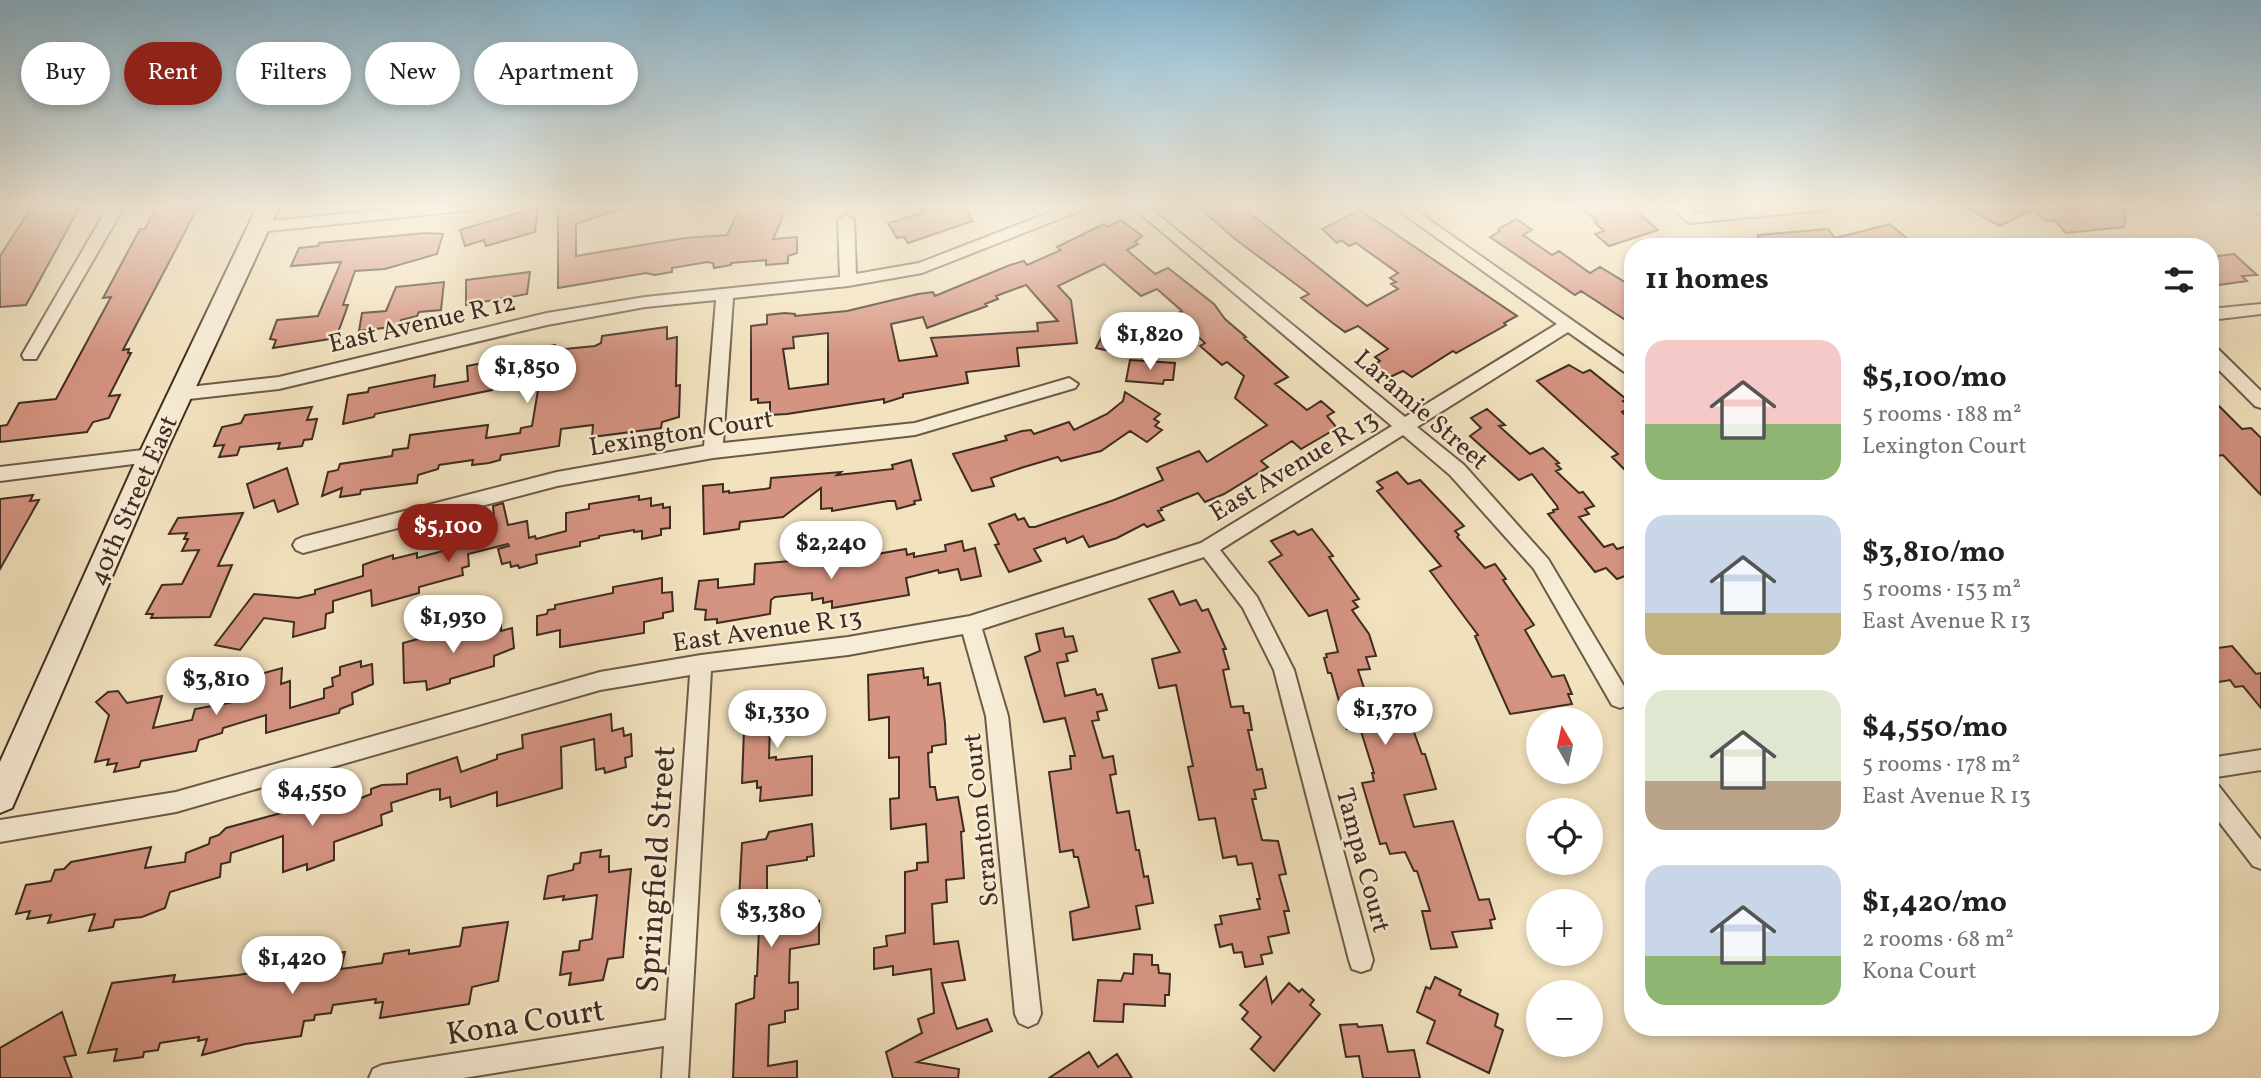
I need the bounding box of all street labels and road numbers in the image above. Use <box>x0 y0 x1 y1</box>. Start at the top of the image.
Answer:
street label: East Avenue R 12 <box>325 285 520 363</box>
street label: Laramie Street <box>1346 342 1496 479</box>
street label: Lexington Court <box>587 402 776 466</box>
street label: East Avenue R 13 <box>1203 402 1385 531</box>
street label: 40th Street East <box>80 410 187 592</box>
street label: East Avenue R 13 <box>670 600 864 662</box>
street label: Scranton Court <box>955 731 1009 908</box>
street label: Springfield Street <box>627 744 689 994</box>
street label: Tampa Court <box>1326 784 1399 937</box>
street label: Kona Court <box>443 990 608 1058</box>

